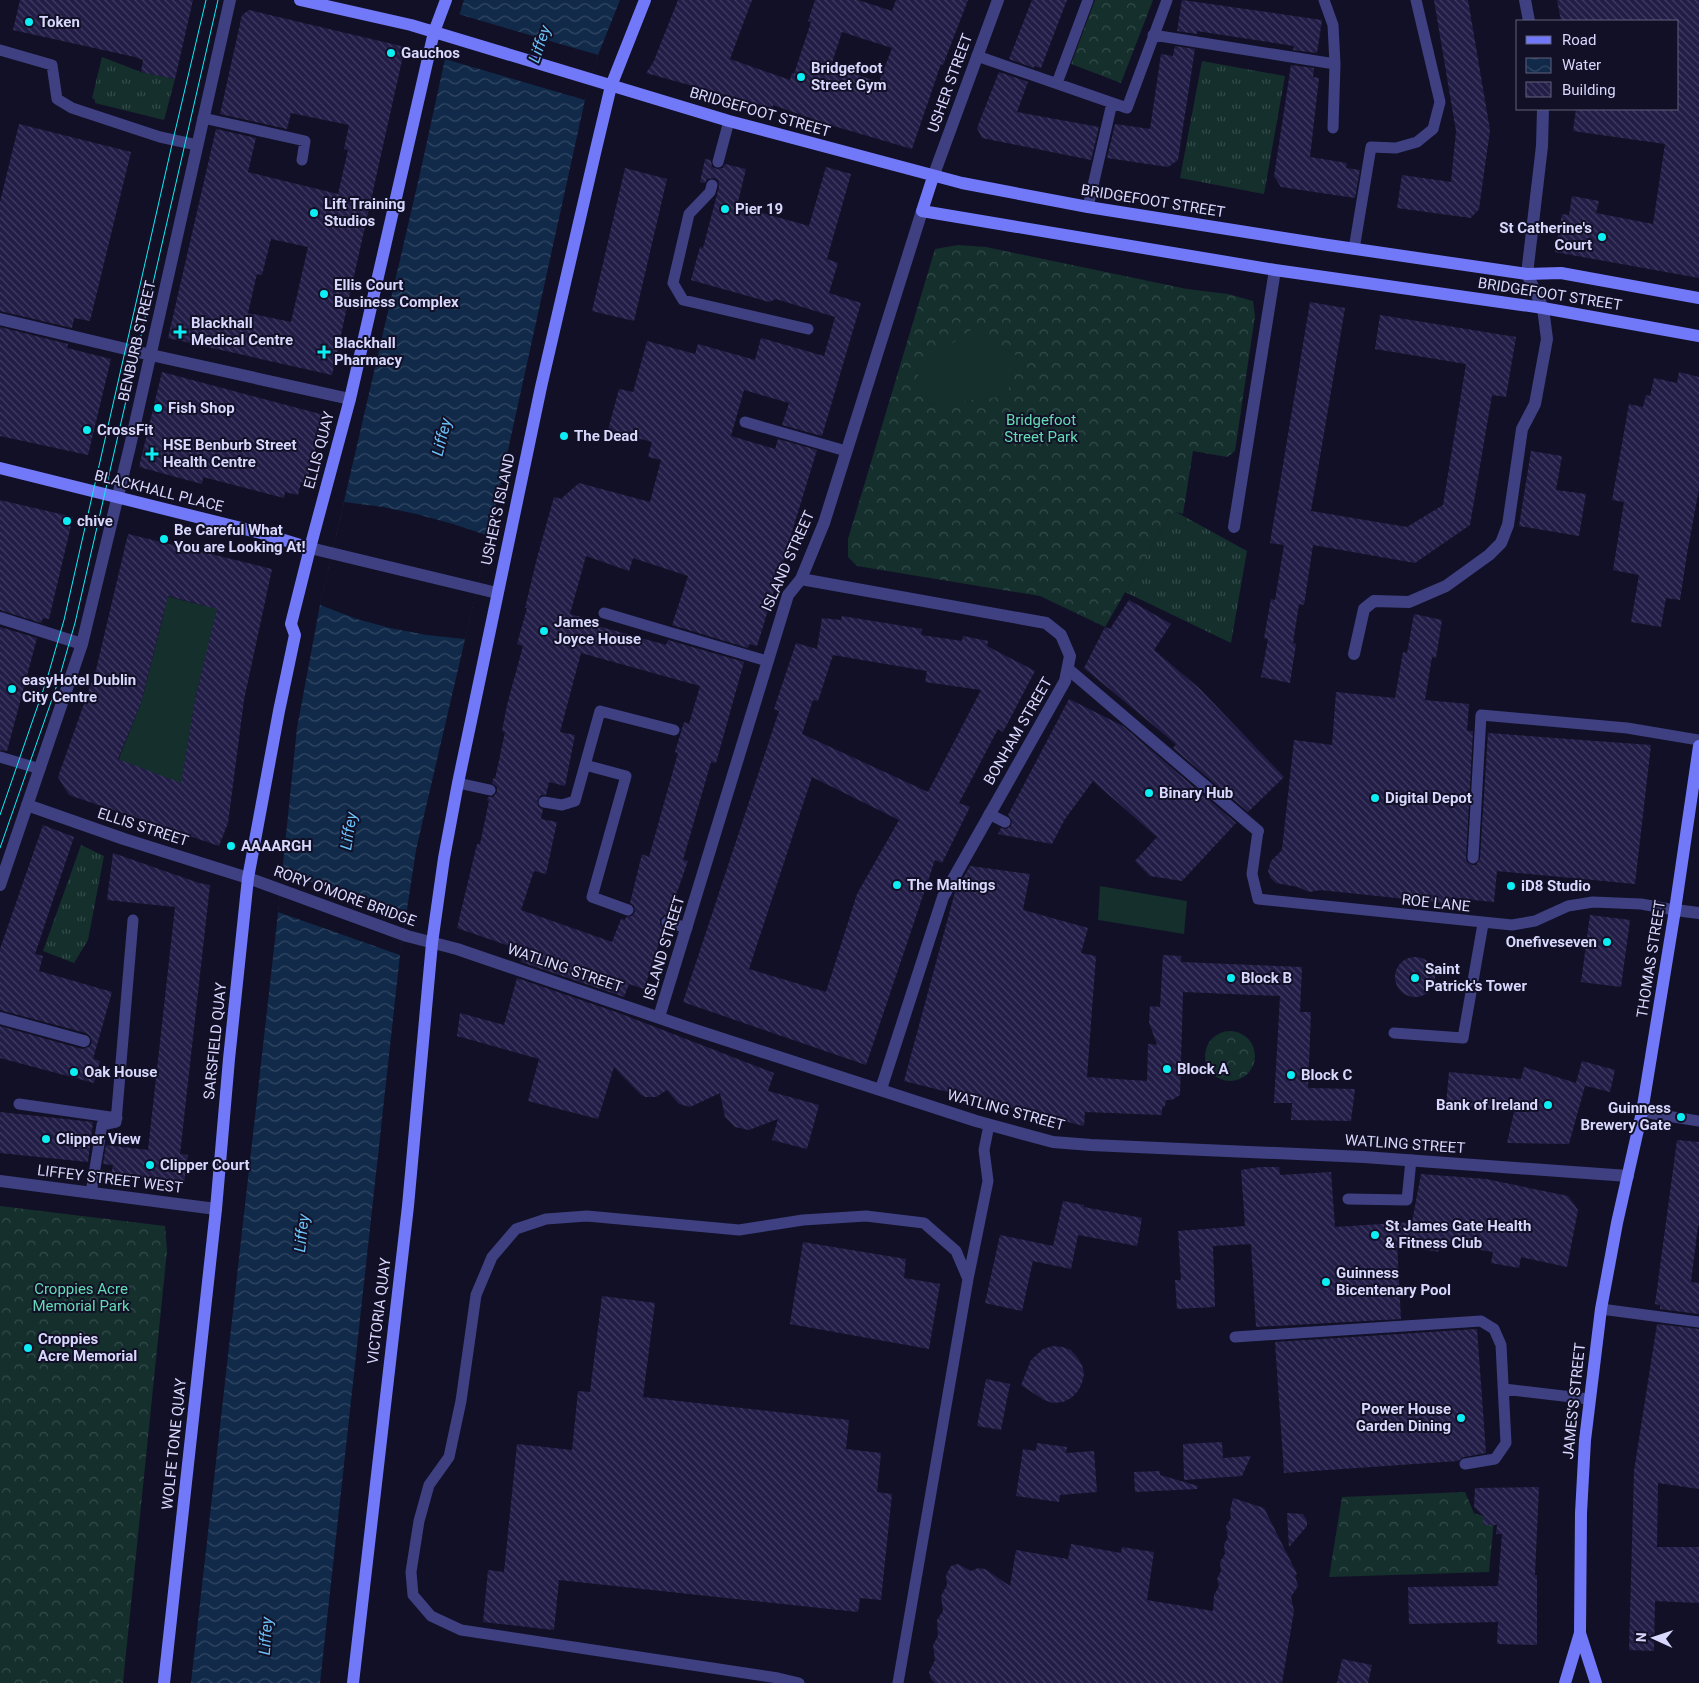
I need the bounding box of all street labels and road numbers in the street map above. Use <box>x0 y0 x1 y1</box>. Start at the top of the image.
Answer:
street label: USHER STREET <box>924 31 976 135</box>
street label: BRIDGEFOOT STREET <box>688 83 833 141</box>
street label: BRIDGEFOOT STREET <box>1080 181 1226 221</box>
street label: BRIDGEFOOT STREET <box>1477 274 1623 314</box>
street label: BENBURB STREET <box>114 279 160 403</box>
street label: ELLIS QUAY <box>300 409 338 491</box>
street label: USHER'S ISLAND <box>477 451 519 567</box>
street label: BLACKHALL PLACE <box>92 466 226 516</box>
street label: ISLAND STREET <box>758 508 818 614</box>
street label: BONHAM STREET <box>980 674 1056 788</box>
street label: ELLIS STREET <box>95 804 191 850</box>
street label: RORY O'MORE BRIDGE <box>271 862 419 930</box>
street label: ROE LANE <box>1401 890 1472 916</box>
street label: ISLAND STREET <box>640 893 688 1003</box>
street label: THOMAS STREET <box>1633 899 1669 1019</box>
street label: WATLING STREET <box>505 940 625 996</box>
street label: SARSFIELD QUAY <box>200 982 230 1100</box>
street label: WATLING STREET <box>945 1086 1067 1134</box>
street label: WATLING STREET <box>1344 1131 1466 1157</box>
street label: LIFFEY STREET WEST <box>36 1161 184 1197</box>
street label: VICTORIA QUAY <box>364 1257 394 1365</box>
street label: JAMES'S STREET <box>1559 1342 1589 1460</box>
street label: WOLFE TONE QUAY <box>158 1377 190 1511</box>

